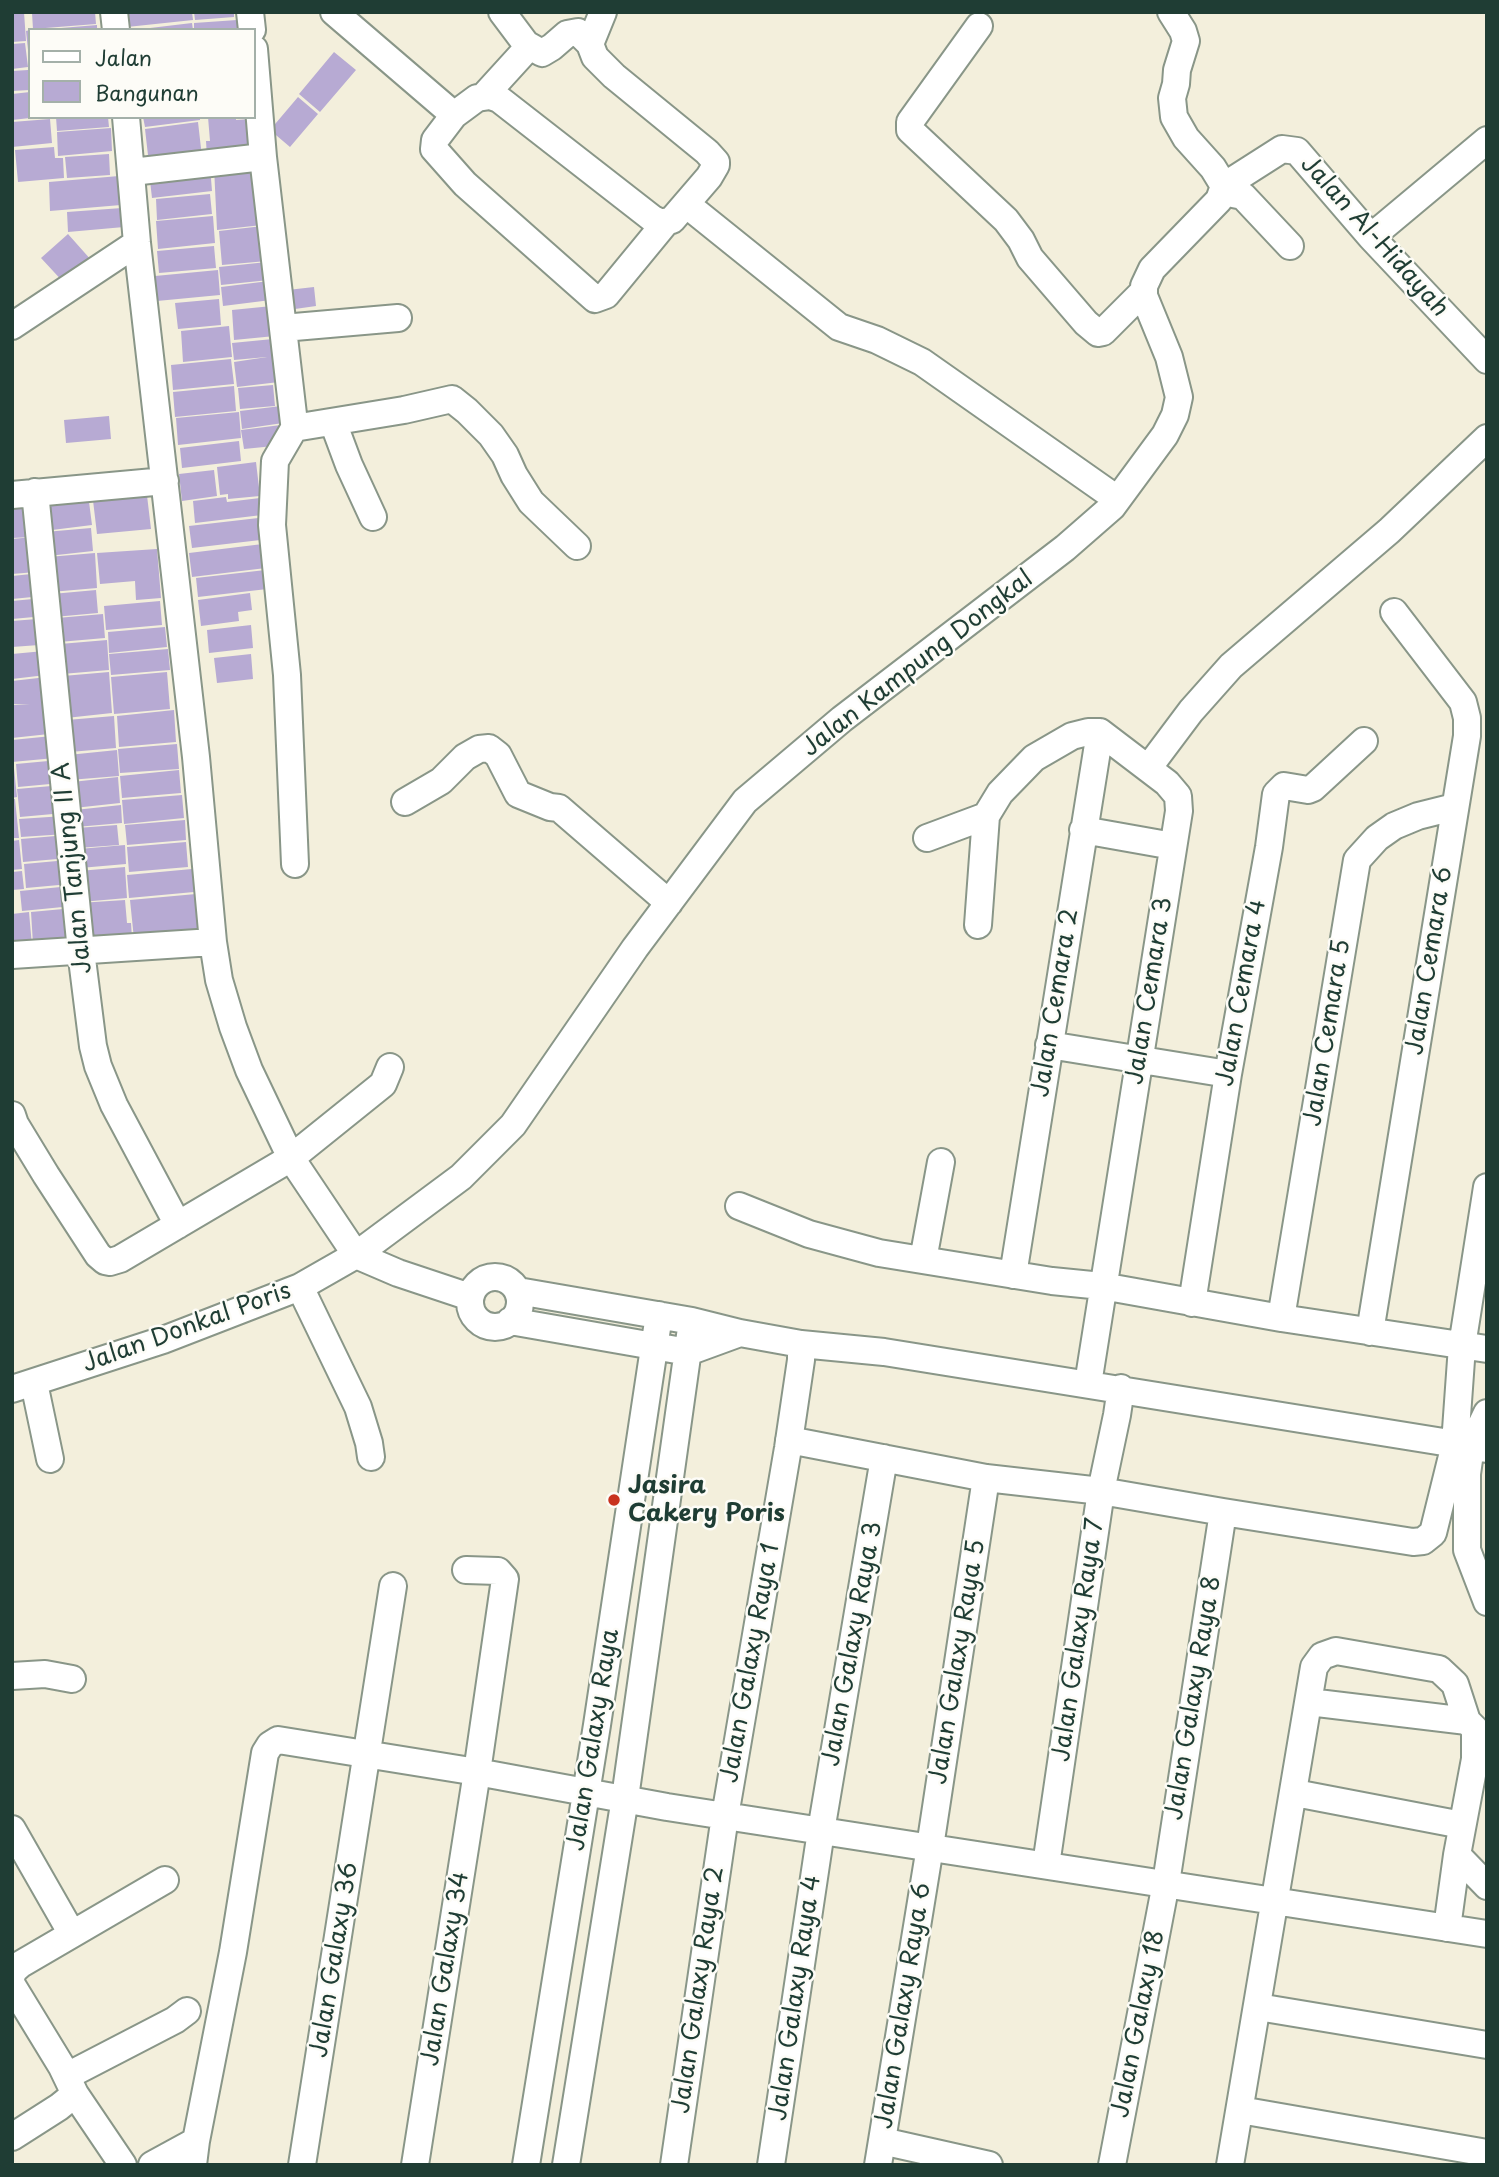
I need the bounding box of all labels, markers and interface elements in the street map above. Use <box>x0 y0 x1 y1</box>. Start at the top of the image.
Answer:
legend <box>28 28 256 119</box>
text: Jalan <box>95 41 152 73</box>
text: Bangunan <box>95 76 199 108</box>
street label: Jalan Al-Hidayah <box>1294 150 1454 324</box>
street label: Jalan Kampung Dongkal <box>797 565 1039 763</box>
street label: Jalan Tanjung II A <box>48 761 98 975</box>
street label: Jalan Cemara 6 <box>1401 865 1459 1057</box>
street label: Jalan Cemara 3 <box>1121 895 1179 1087</box>
street label: Jalan Cemara 4 <box>1211 897 1273 1089</box>
street label: Jalan Cemara 2 <box>1027 907 1085 1099</box>
street label: Jalan Cemara 5 <box>1299 937 1357 1129</box>
street label: Jalan Donkal Poris <box>79 1277 295 1379</box>
place label: Jasira Cakery Poris <box>628 1472 785 1528</box>
marker: Jasira Cakery Poris <box>606 1492 622 1508</box>
street label: Jalan Galaxy Raya 7 <box>1048 1516 1110 1764</box>
street label: Jalan Galaxy Raya 3 <box>817 1520 889 1768</box>
street label: Jalan Galaxy Raya 5 <box>924 1538 992 1786</box>
street label: Jalan Galaxy Raya 1 <box>716 1541 786 1785</box>
street label: Jalan Galaxy Raya 8 <box>1160 1574 1228 1822</box>
street label: Jalan Galaxy Raya <box>562 1627 626 1853</box>
street label: Jalan Galaxy 36 <box>305 1860 365 2060</box>
street label: Jalan Galaxy Raya 2 <box>667 1865 731 2115</box>
street label: Jalan Galaxy 34 <box>416 1870 476 2068</box>
street label: Jalan Galaxy Raya 4 <box>764 1873 828 2123</box>
street label: Jalan Galaxy Raya 6 <box>870 1881 938 2131</box>
street label: Jalan Galaxy 18 <box>1107 1928 1171 2120</box>

